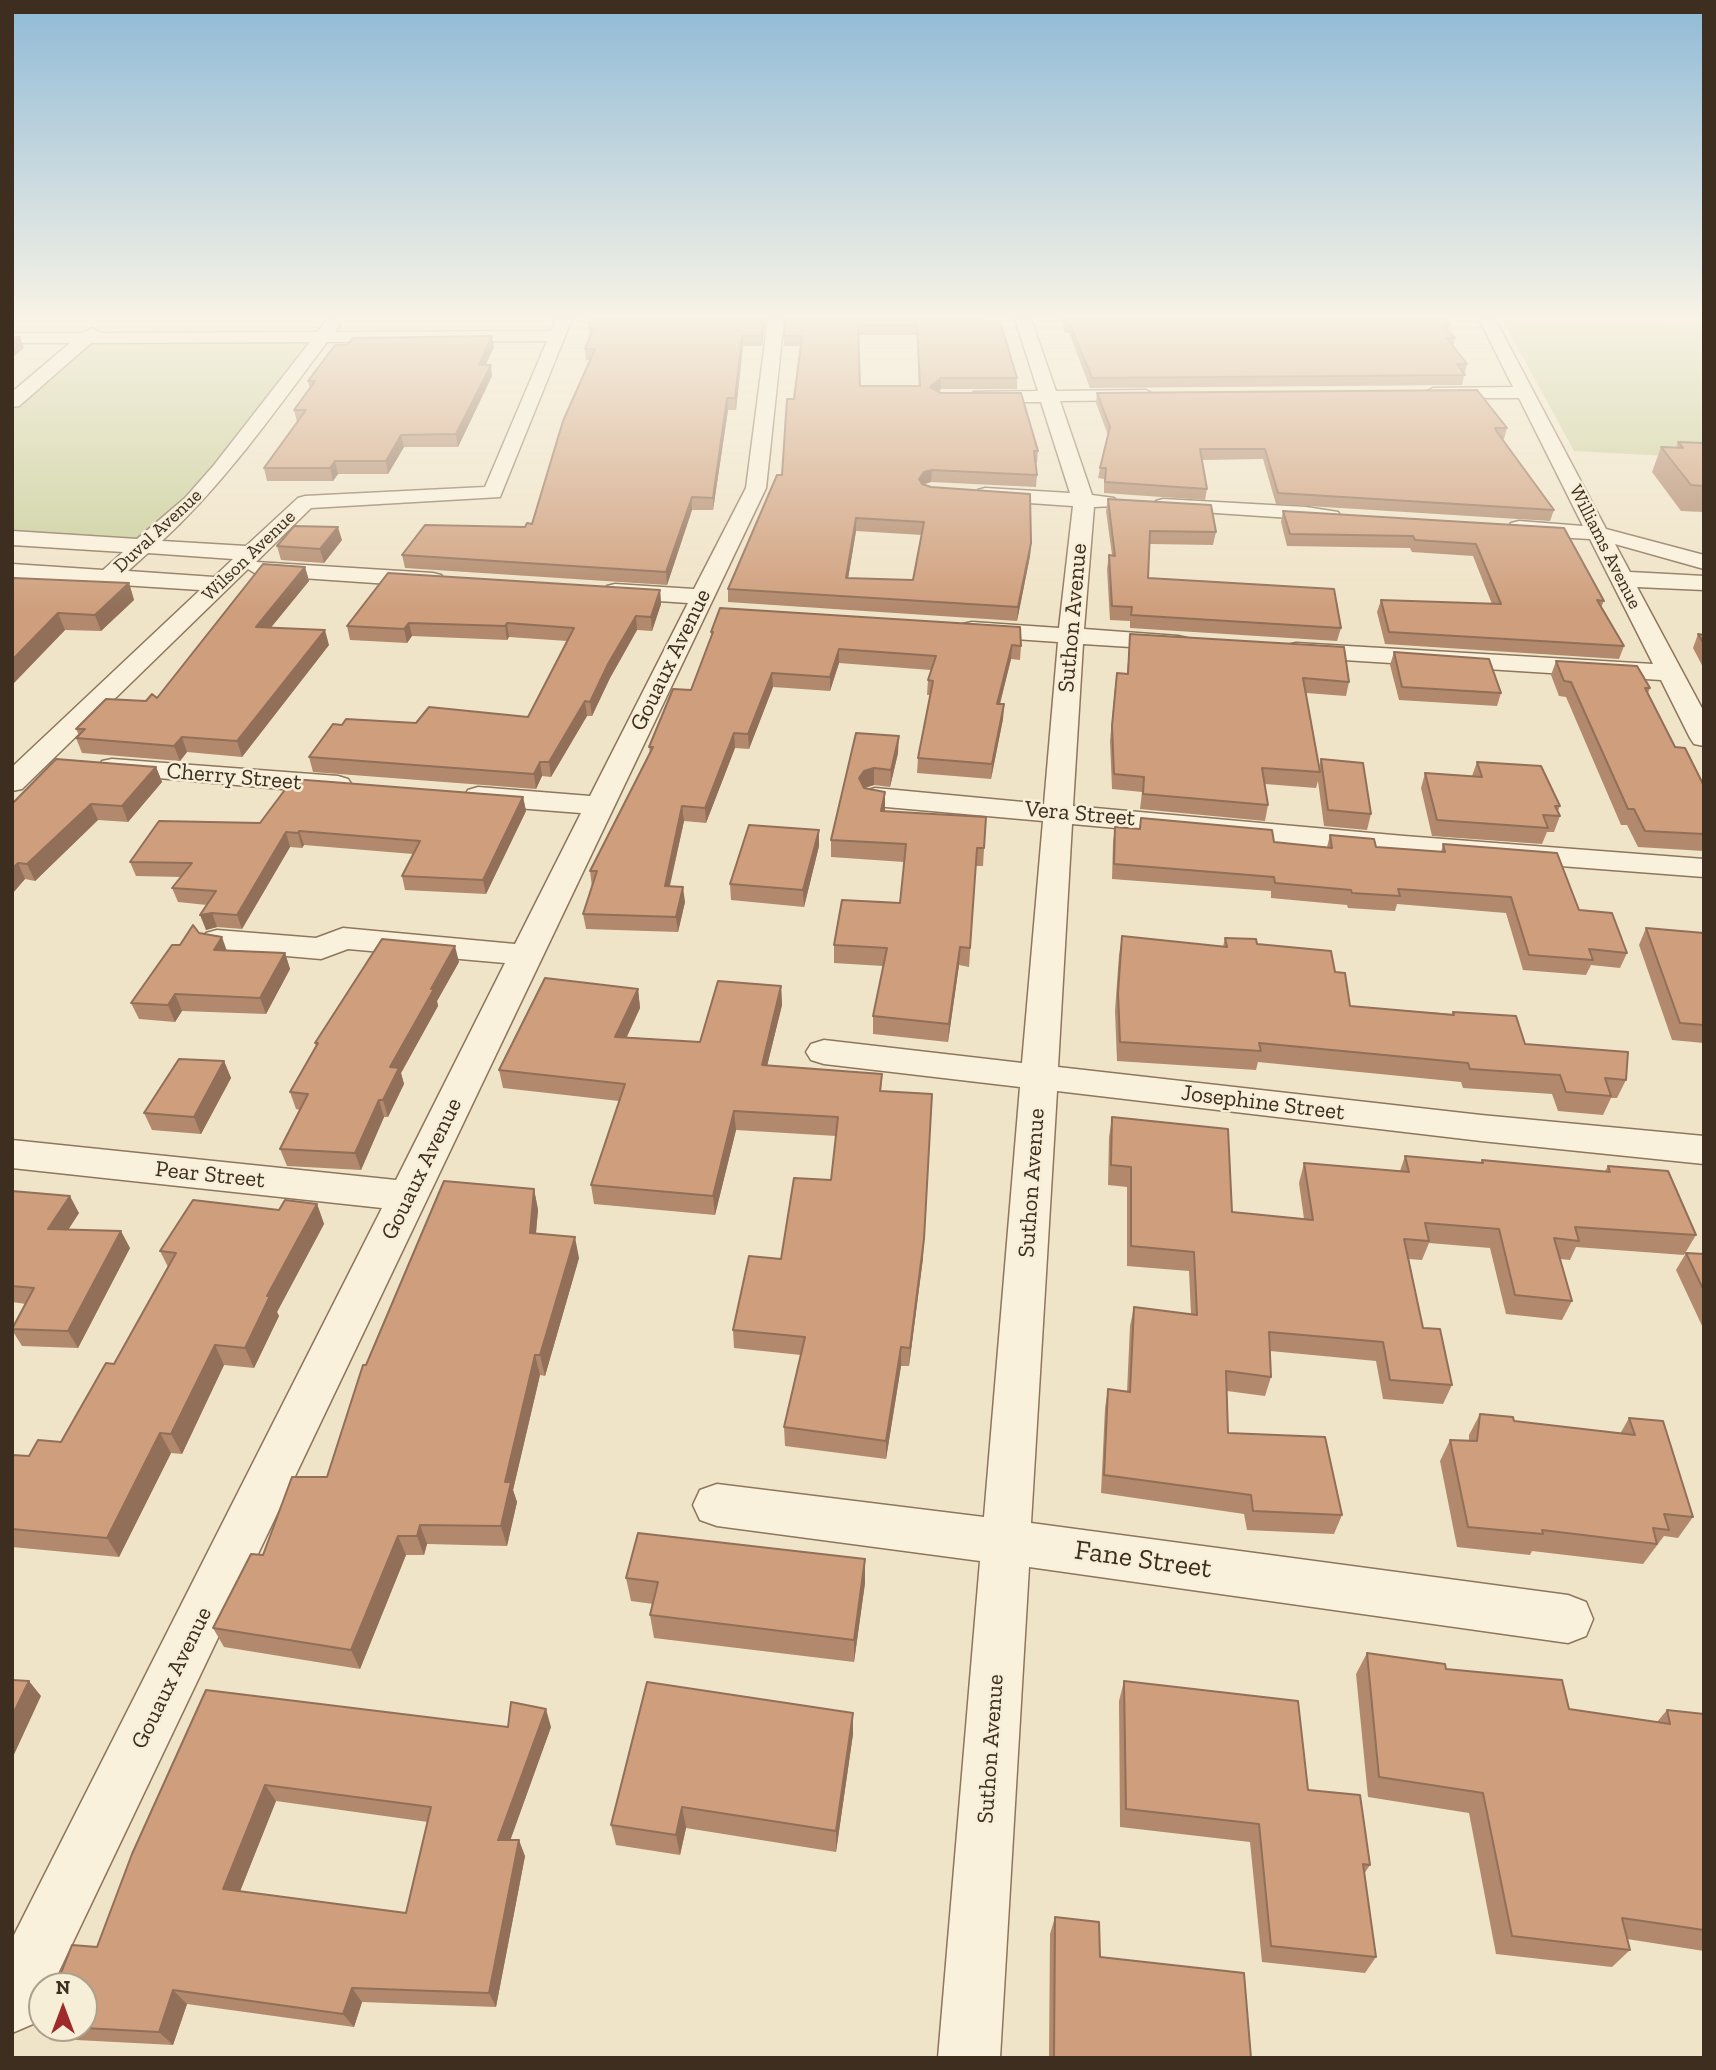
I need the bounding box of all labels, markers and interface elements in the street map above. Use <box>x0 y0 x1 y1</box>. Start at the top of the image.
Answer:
street label: Williams Avenue <box>1564 481 1646 613</box>
street label: Duval Avenue <box>109 484 207 578</box>
street label: Wilson Avenue <box>197 506 301 606</box>
street label: Suthon Avenue <box>1053 542 1093 694</box>
street label: Gouaux Avenue <box>625 585 717 735</box>
street label: Cherry Street <box>165 757 303 797</box>
street label: Vera Street <box>1024 795 1136 833</box>
street label: Josephine Street <box>1180 1079 1346 1127</box>
street label: Gouaux Avenue <box>376 1094 468 1244</box>
street label: Suthon Avenue <box>1013 1107 1051 1259</box>
street label: Pear Street <box>154 1156 266 1194</box>
street label: Fane Street <box>1072 1534 1214 1586</box>
street label: Gouaux Avenue <box>126 1603 218 1753</box>
street label: Suthon Avenue <box>972 1673 1010 1825</box>
north arrow <box>28 1972 98 2042</box>
text: N <box>56 1976 70 1999</box>

